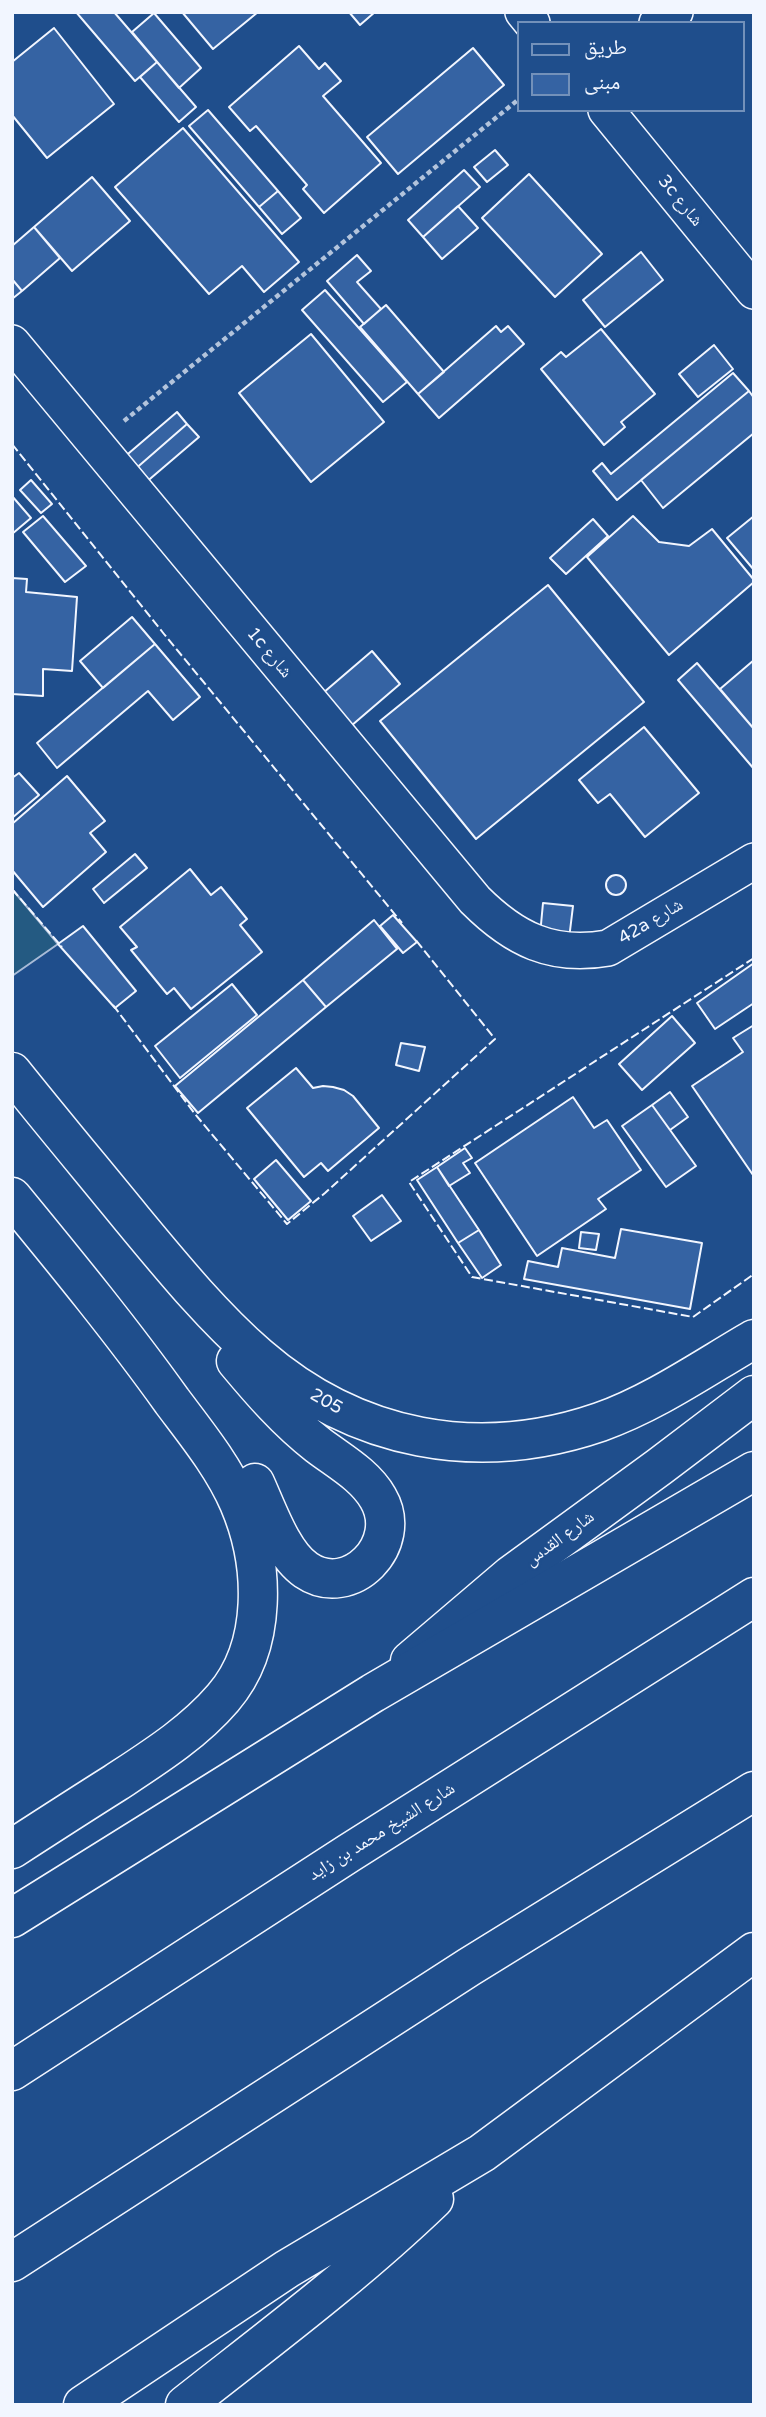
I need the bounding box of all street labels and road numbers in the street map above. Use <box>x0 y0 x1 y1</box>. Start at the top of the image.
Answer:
street label: 3c شارع <box>653 171 707 231</box>
street label: 1c شارع <box>242 623 296 683</box>
street label: 42a شارع <box>615 894 687 950</box>
street label: 205 <box>306 1384 346 1420</box>
street label: شارع القدس <box>521 1507 599 1571</box>
street label: شارع الشيخ محمد بن زايد <box>305 1778 459 1886</box>

